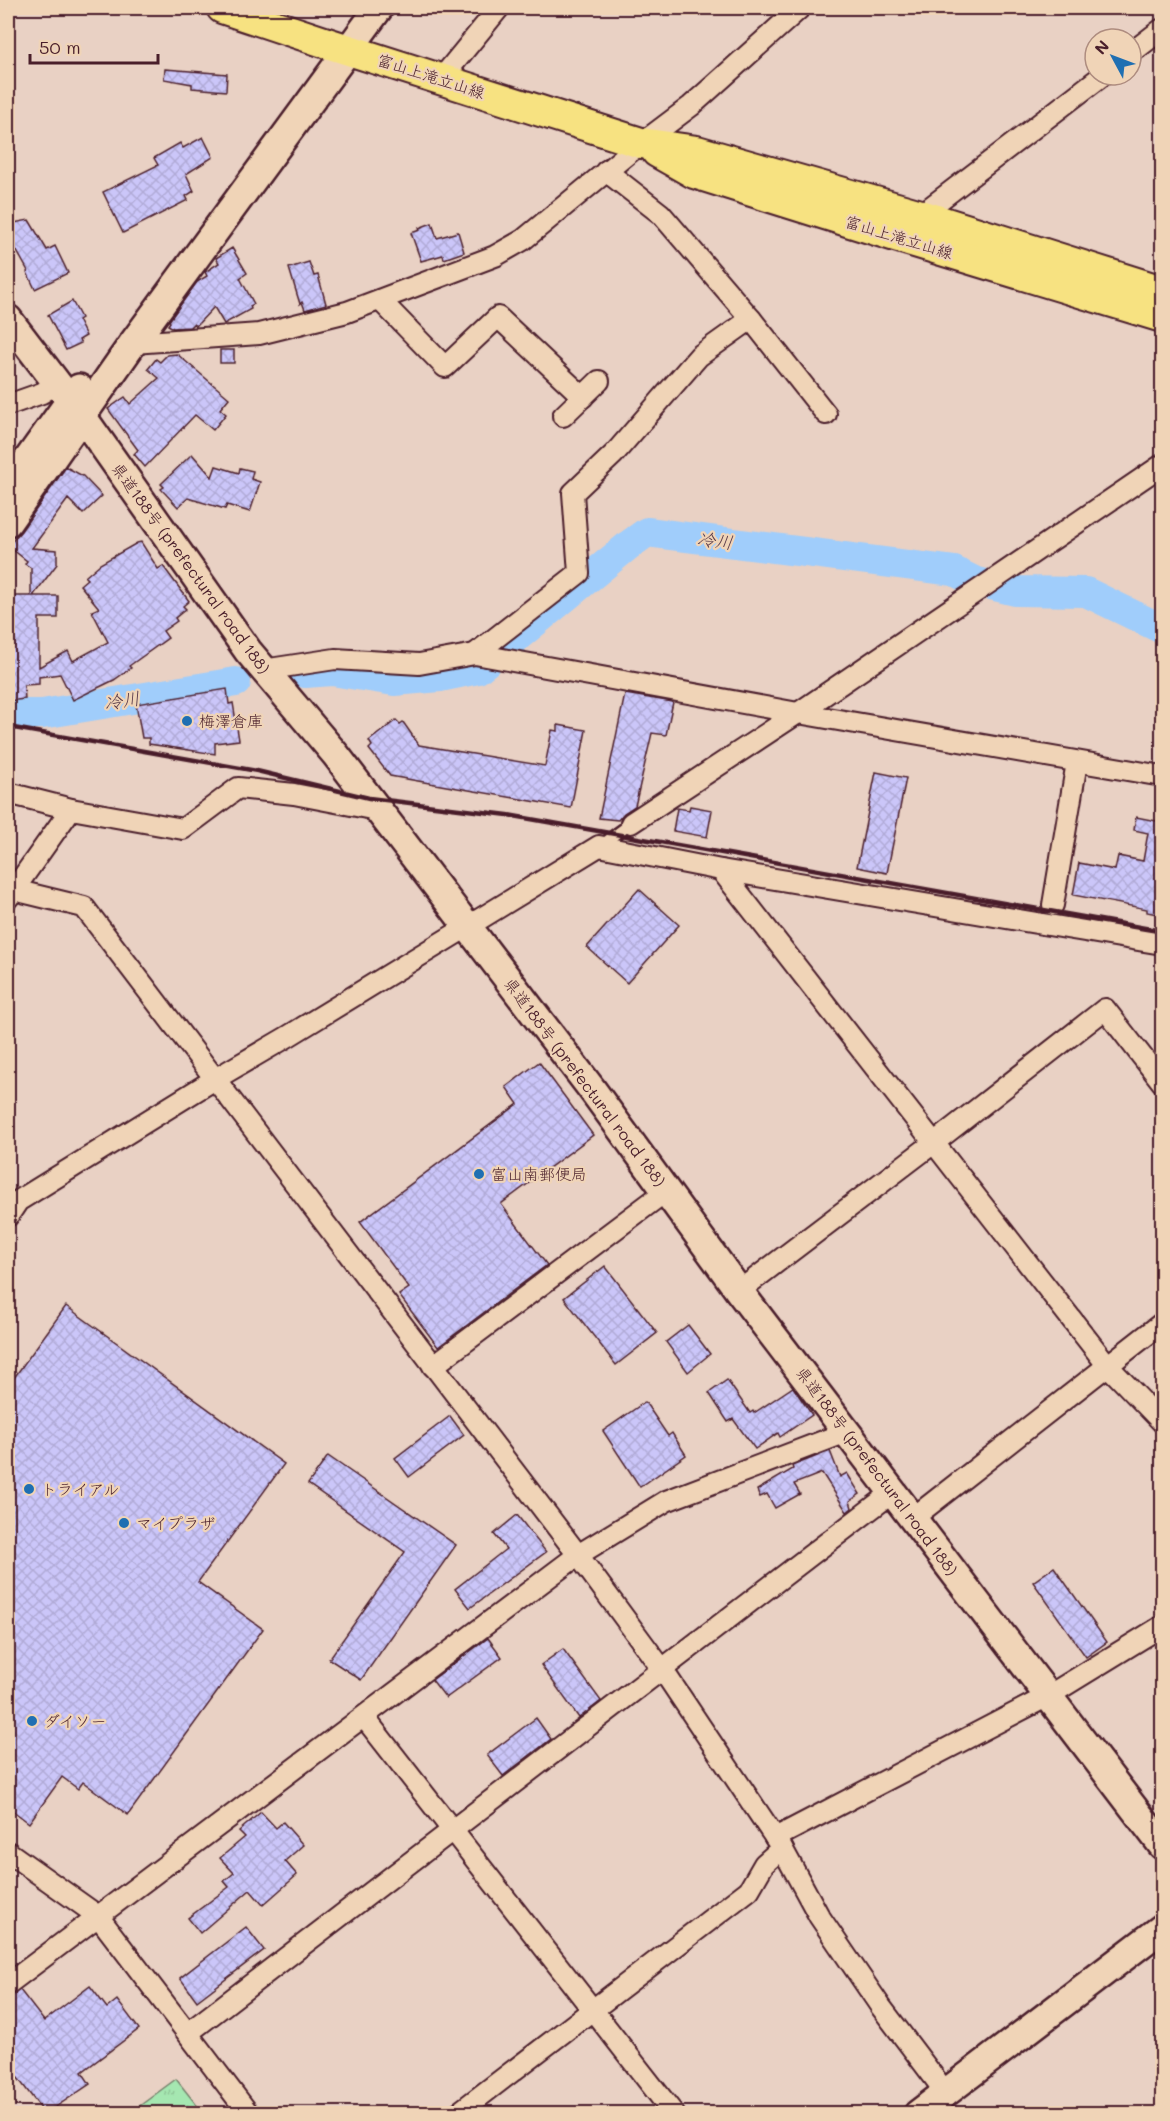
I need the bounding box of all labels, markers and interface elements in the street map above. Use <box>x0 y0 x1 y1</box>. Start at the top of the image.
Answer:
scale bar <box>30 27 158 65</box>
north arrow <box>1083 27 1143 87</box>
text: 50 m <box>39 35 81 59</box>
text: N <box>1089 35 1113 58</box>
street label: 富山上滝立山線 <box>375 48 488 103</box>
street label: 富山上滝立山線 <box>843 210 956 263</box>
street label: 県道188号 (prefectural road 188) <box>108 458 275 677</box>
water label: 冷川 <box>696 526 734 554</box>
water label: 冷川 <box>102 685 141 715</box>
place label: 梅澤倉庫 <box>199 710 263 731</box>
marker: 梅澤倉庫 <box>180 714 194 728</box>
street label: 県道188号 (prefectural road 188) <box>500 973 671 1190</box>
place label: 富山南郵便局 <box>491 1163 587 1184</box>
marker: 富山南郵便局 <box>472 1167 486 1181</box>
street label: 県道188号 (prefectural road 188) <box>792 1362 963 1579</box>
place label: トライアル <box>41 1478 119 1499</box>
marker: トライアル <box>22 1482 36 1496</box>
place label: マイプラザ <box>136 1512 215 1533</box>
marker: マイプラザ <box>117 1516 131 1530</box>
place label: ダイソー <box>44 1710 106 1731</box>
marker: ダイソー <box>25 1714 39 1728</box>

